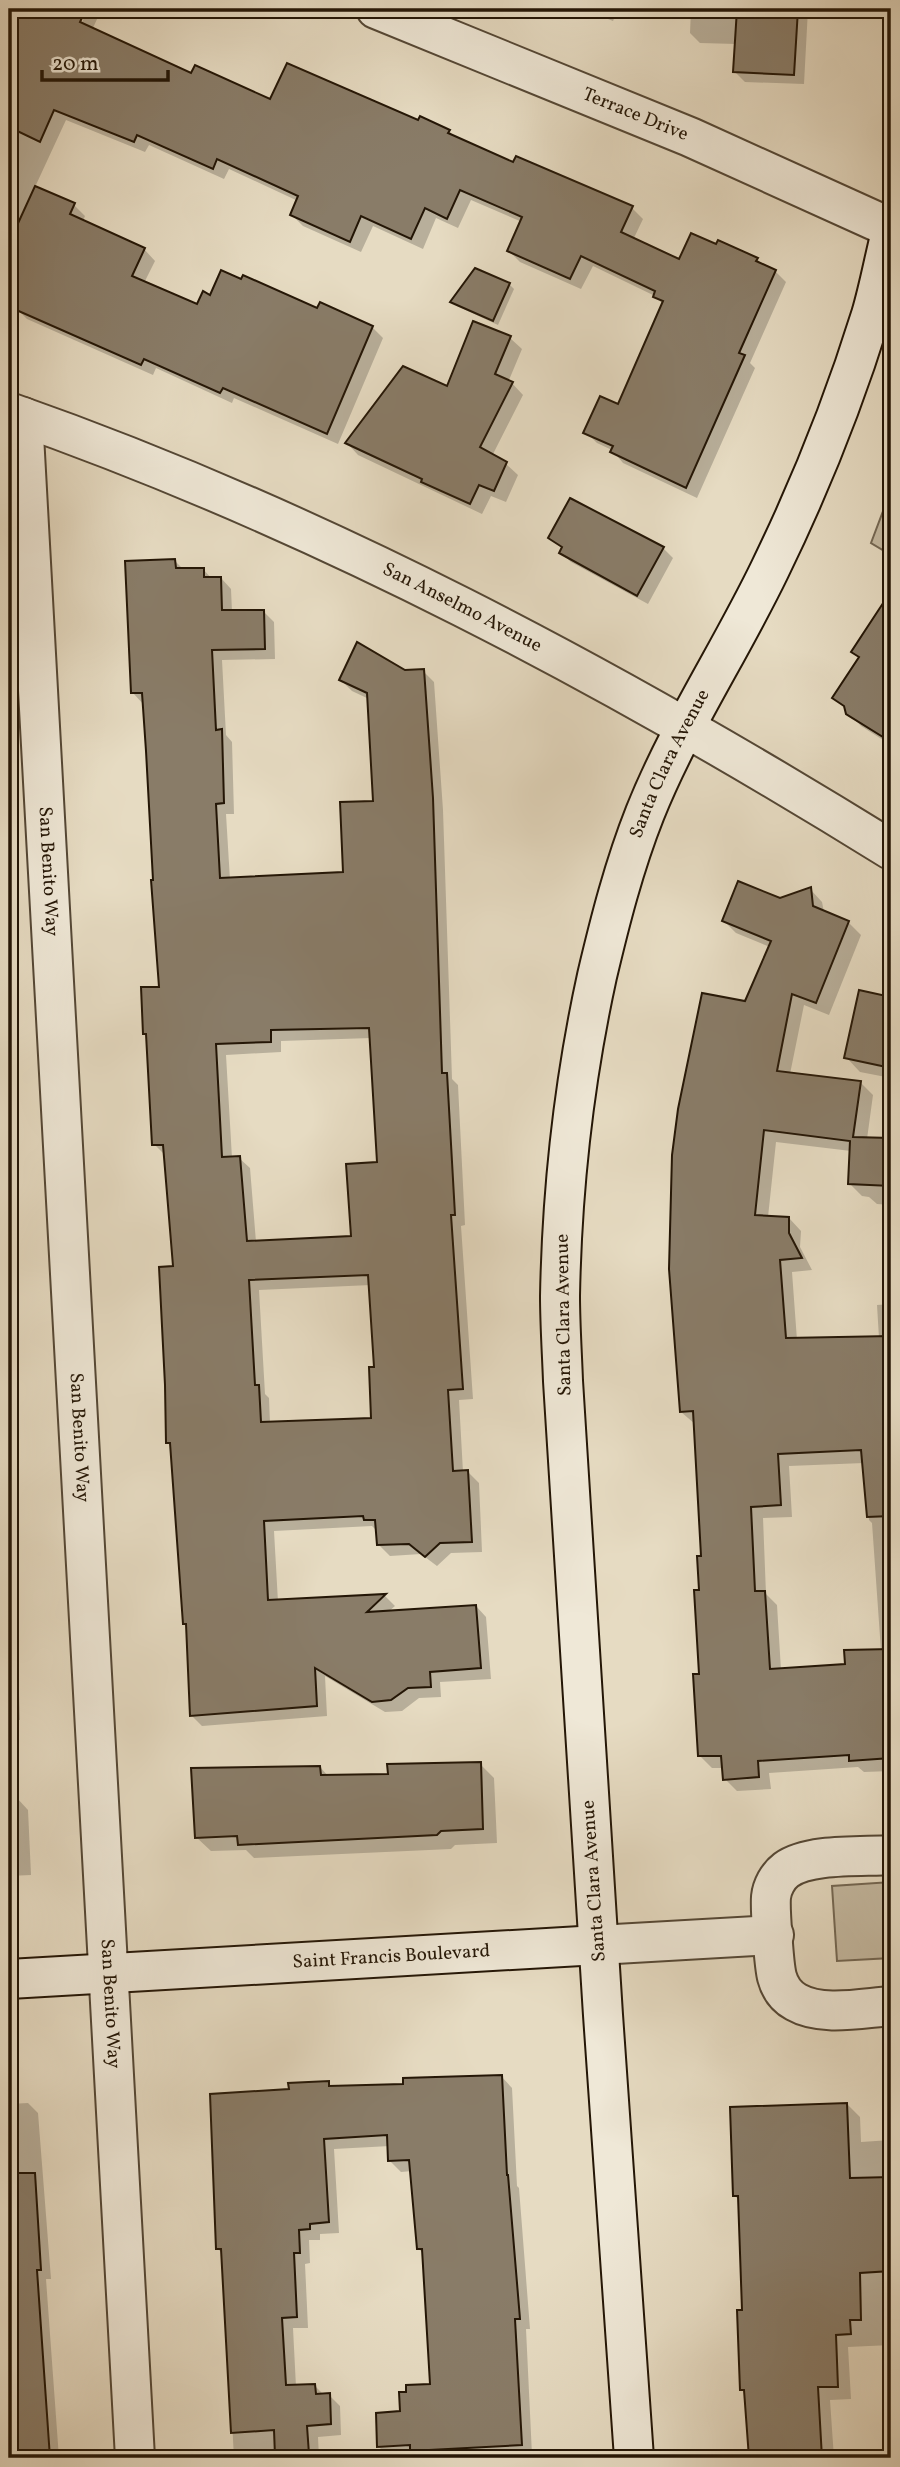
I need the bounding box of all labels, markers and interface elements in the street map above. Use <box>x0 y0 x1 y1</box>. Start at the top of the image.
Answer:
scale bar <box>42 38 168 82</box>
text: 20 m <box>52 50 98 79</box>
street label: Terrace Drive <box>579 82 692 148</box>
street label: San Anselmo Avenue <box>378 557 546 659</box>
street label: Santa Clara Avenue <box>624 685 716 842</box>
street label: San Benito Way <box>31 806 64 937</box>
street label: Santa Clara Avenue <box>550 1234 578 1396</box>
street label: San Benito Way <box>62 1372 96 1503</box>
street label: Santa Clara Avenue <box>575 1799 613 1963</box>
street label: San Benito Way <box>94 1938 127 2069</box>
street label: Saint Francis Boulevard <box>292 1938 491 1976</box>

